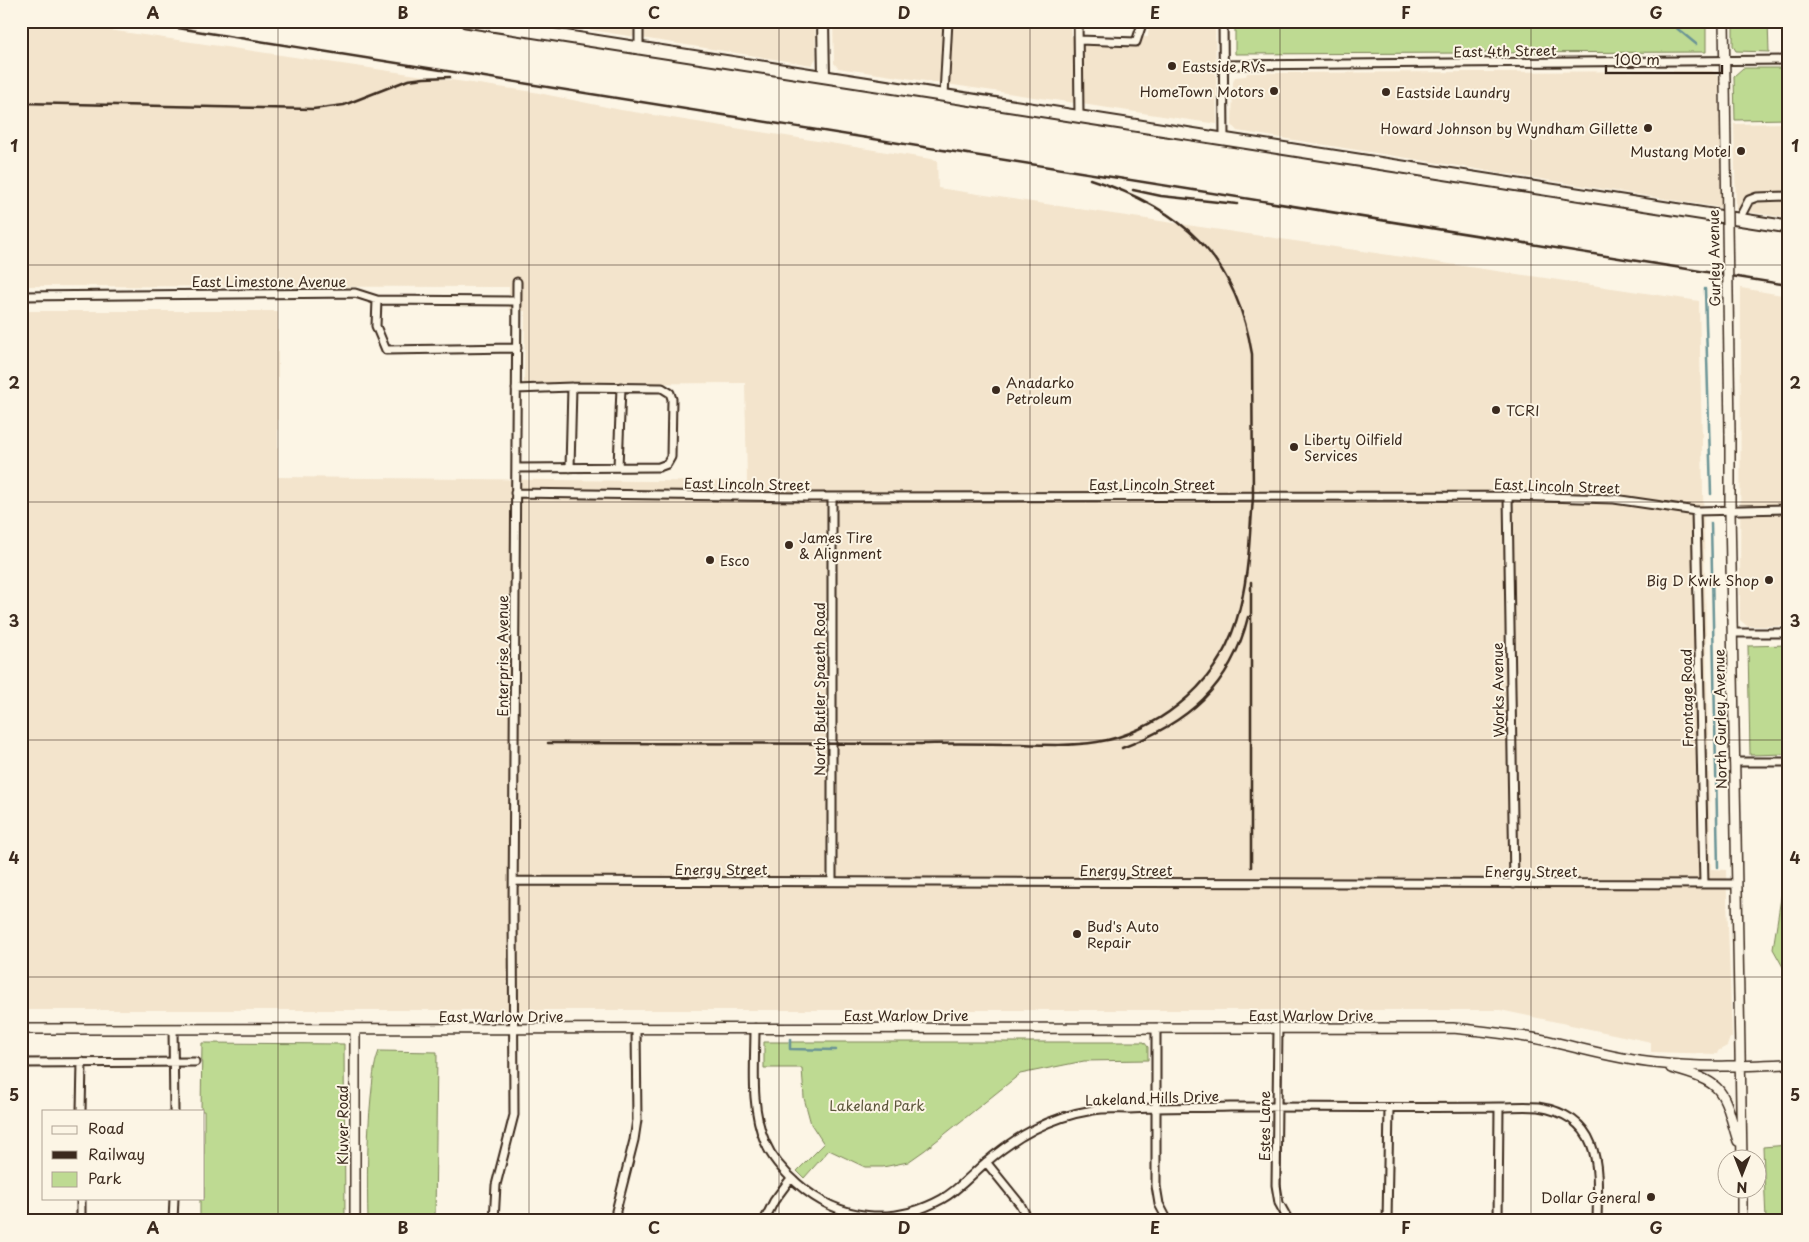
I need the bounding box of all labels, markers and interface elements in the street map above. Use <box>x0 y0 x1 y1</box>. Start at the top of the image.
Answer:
text: A <box>147 0 160 24</box>
text: B <box>398 0 409 24</box>
text: C <box>648 0 660 24</box>
text: D <box>898 0 910 24</box>
text: E <box>1150 0 1160 24</box>
text: F <box>1401 0 1411 24</box>
text: G <box>1649 0 1663 24</box>
street label: East 4th Street <box>1453 40 1557 62</box>
scale bar <box>1606 42 1723 74</box>
text: 100 m <box>1614 47 1660 70</box>
place label: Eastside RVs <box>1182 56 1265 77</box>
marker: Eastside RVs <box>1166 60 1178 72</box>
place label: HomeTown Motors <box>1140 81 1264 102</box>
place label: Eastside Laundry <box>1396 82 1510 103</box>
marker: HomeTown Motors <box>1268 85 1280 97</box>
marker: Eastside Laundry <box>1380 86 1392 98</box>
place label: Howard Johnson by Wyndham Gillette <box>1381 118 1638 139</box>
marker: Howard Johnson by Wyndham Gillette <box>1642 122 1654 134</box>
text: 1 <box>10 133 18 157</box>
text: 1 <box>1791 133 1799 157</box>
place label: Mustang Motel <box>1630 141 1731 162</box>
marker: Mustang Motel <box>1735 145 1747 157</box>
street label: Gurley Avenue <box>1703 209 1725 307</box>
street label: East Limestone Avenue <box>192 271 347 292</box>
text: 2 <box>8 370 20 394</box>
text: 2 <box>1789 370 1801 394</box>
place label: Anadarko Petroleum <box>1006 372 1074 409</box>
marker: Anadarko Petroleum <box>990 384 1002 396</box>
place label: TCRI <box>1506 400 1539 421</box>
marker: TCRI <box>1490 404 1502 416</box>
place label: Liberty Oilfield Services <box>1304 429 1403 466</box>
marker: Liberty Oilfield Services <box>1288 441 1300 453</box>
street label: East Lincoln Street <box>684 472 811 496</box>
street label: East Lincoln Street <box>1494 473 1621 499</box>
street label: East Lincoln Street <box>1089 474 1215 495</box>
place label: James Tire & Alignment <box>799 527 882 564</box>
marker: James Tire & Alignment <box>783 539 795 551</box>
place label: Esco <box>720 550 750 571</box>
marker: Esco <box>704 554 716 566</box>
place label: Big D Kwik Shop <box>1646 570 1759 591</box>
marker: Big D Kwik Shop <box>1763 574 1775 586</box>
street label: Enterprise Avenue <box>492 595 513 717</box>
street label: North Butler Spaeth Road <box>809 602 830 776</box>
text: 3 <box>9 608 19 632</box>
text: 3 <box>1790 608 1800 632</box>
street label: Works Avenue <box>1487 642 1509 738</box>
street label: North Gurley Avenue <box>1708 648 1732 789</box>
street label: Frontage Road <box>1676 649 1698 747</box>
text: 4 <box>9 845 20 869</box>
text: 4 <box>1790 845 1801 869</box>
street label: Energy Street <box>674 859 768 880</box>
street label: Energy Street <box>1079 860 1173 881</box>
street label: Energy Street <box>1484 861 1578 882</box>
place label: Bud's Auto Repair <box>1087 916 1159 953</box>
marker: Bud's Auto Repair <box>1071 928 1083 940</box>
street label: East Warlow Drive <box>844 1005 968 1026</box>
street label: East Warlow Drive <box>1249 1005 1373 1026</box>
street label: East Warlow Drive <box>439 1006 563 1027</box>
text: 5 <box>9 1082 19 1106</box>
text: 5 <box>1790 1082 1800 1106</box>
street label: Kluver Road <box>332 1085 353 1165</box>
street label: Lakeland Hills Drive <box>1085 1085 1219 1111</box>
street label: Estes Lane <box>1254 1091 1275 1161</box>
park label: Lakeland Park <box>829 1095 925 1116</box>
legend <box>42 1110 205 1200</box>
text: Road <box>88 1116 124 1139</box>
text: Railway <box>88 1142 145 1165</box>
north arrow <box>1716 1150 1766 1200</box>
text: Park <box>88 1166 122 1189</box>
text: N <box>1736 1177 1748 1198</box>
place label: Dollar General <box>1541 1187 1641 1208</box>
marker: Dollar General <box>1645 1191 1657 1203</box>
text: A <box>147 1215 160 1239</box>
text: B <box>398 1215 409 1239</box>
text: C <box>648 1215 660 1239</box>
text: D <box>898 1215 910 1239</box>
text: E <box>1150 1215 1160 1239</box>
text: F <box>1401 1215 1411 1239</box>
text: G <box>1649 1215 1663 1239</box>

